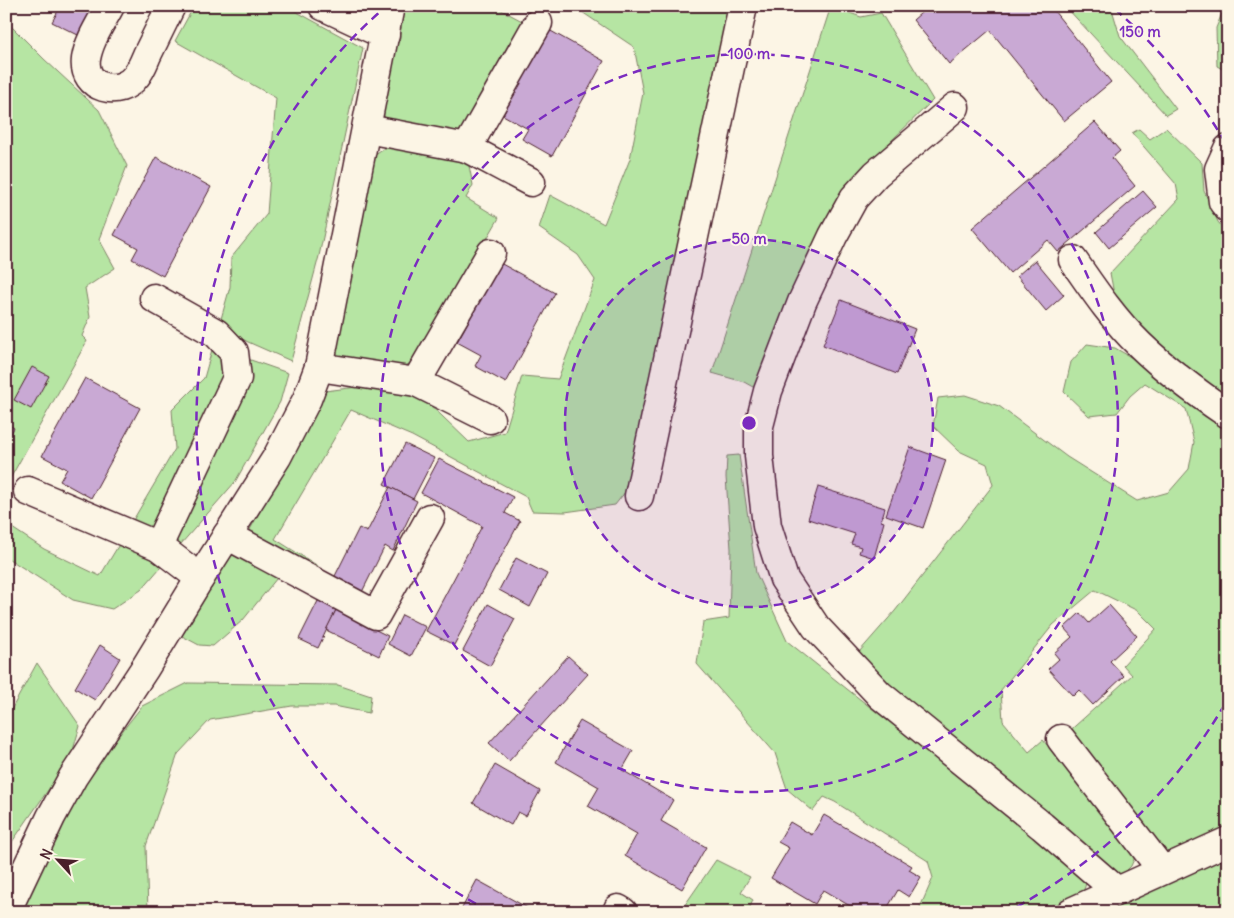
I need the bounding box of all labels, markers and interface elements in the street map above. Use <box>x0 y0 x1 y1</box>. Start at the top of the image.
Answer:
text: 150 m <box>1119 22 1161 41</box>
text: 100 m <box>728 44 770 63</box>
text: 50 m <box>731 229 767 248</box>
centre of rings <box>740 414 758 432</box>
north arrow <box>32 836 82 886</box>
text: N <box>36 846 57 863</box>

